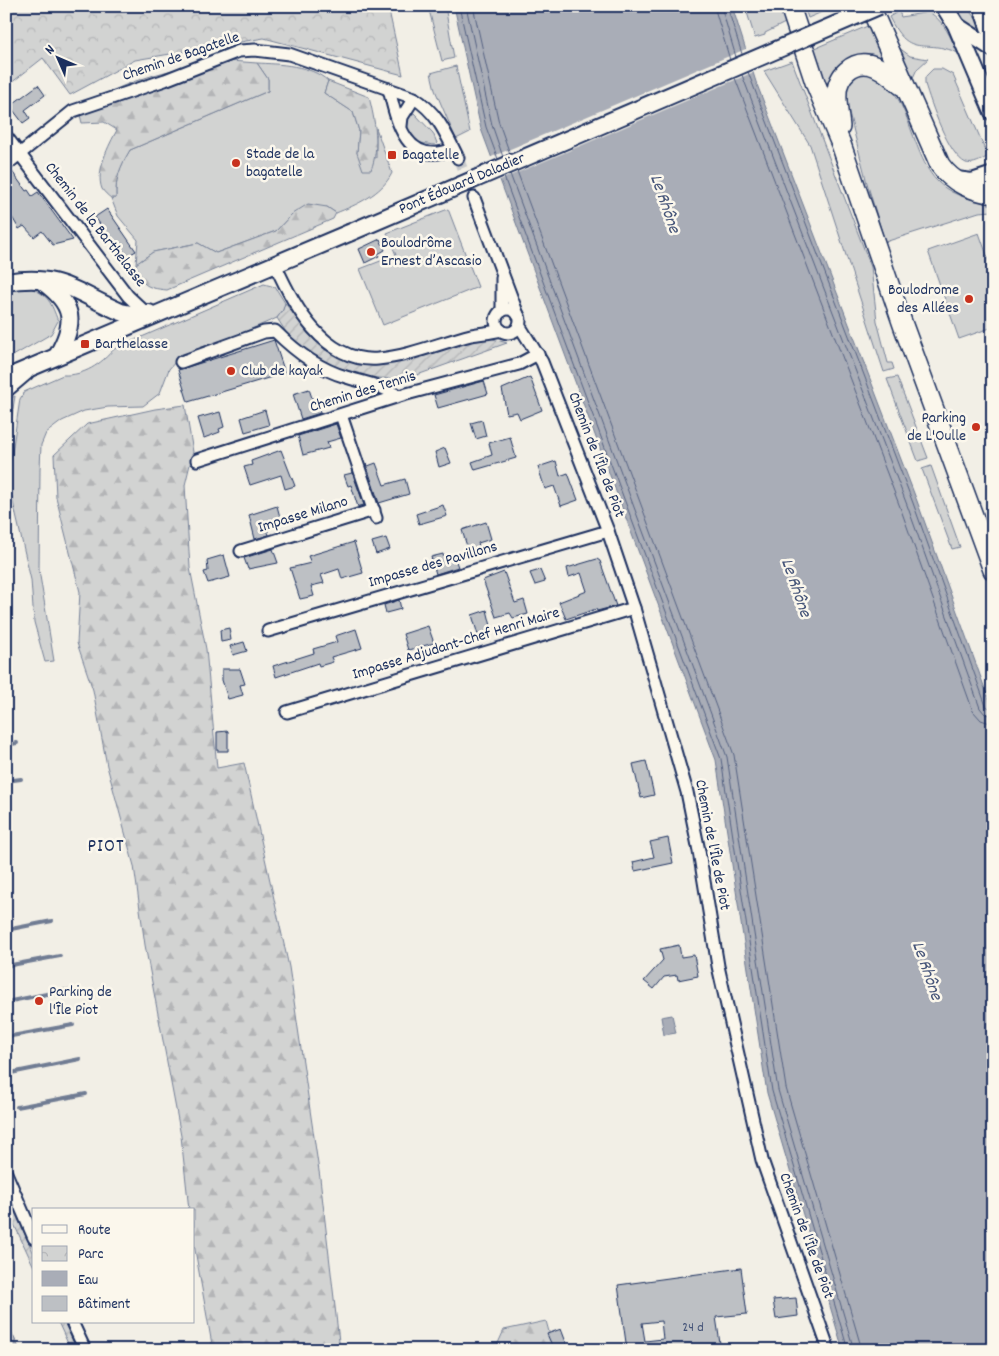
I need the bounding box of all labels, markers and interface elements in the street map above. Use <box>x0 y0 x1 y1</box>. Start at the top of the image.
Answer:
street label: Chemin de Bagatelle <box>119 26 243 88</box>
north arrow <box>32 32 82 82</box>
text: N <box>41 41 60 60</box>
place label: Stade de la bagatelle <box>246 143 315 184</box>
place label: Bagatelle <box>402 144 459 167</box>
street label: Pont Édouard Daladier <box>395 147 529 221</box>
marker: Bagatelle <box>386 149 398 161</box>
street label: Chemin de la Barthelasse <box>39 157 151 293</box>
marker: Stade de la bagatelle <box>230 157 242 169</box>
water label: Le Rhône <box>642 171 686 238</box>
place label: Boulodrôme Ernest d’Ascasio <box>381 232 482 273</box>
marker: Boulodrôme Ernest d’Ascasio <box>365 246 377 258</box>
place label: Boulodrome des Allées <box>888 279 959 320</box>
marker: Boulodrome des Allées <box>963 293 975 305</box>
place label: Barthelasse <box>95 333 168 356</box>
marker: Barthelasse <box>79 338 91 350</box>
place label: Club de kayak <box>241 360 323 383</box>
marker: Club de kayak <box>225 365 237 377</box>
street label: Chemin des Tennis <box>307 365 419 419</box>
street label: Chemin de l'Île de Piot <box>561 389 631 521</box>
place label: Parking de L'Oulle <box>907 407 966 448</box>
marker: Parking de L'Oulle <box>970 421 982 433</box>
street label: Impasse Milano <box>255 490 351 540</box>
street label: Impasse des Pavillons <box>366 536 500 594</box>
water label: Le Rhône <box>773 555 817 622</box>
street label: Impasse Adjudant-Chef Henri Maire <box>350 601 562 687</box>
street label: Chemin de l'Île de Piot <box>688 778 736 912</box>
district label: PIOT <box>87 834 125 861</box>
water label: Le Rhône <box>904 938 948 1005</box>
place label: Parking de l'Île Piot <box>49 981 112 1022</box>
marker: Parking de l'Île Piot <box>33 995 45 1007</box>
street label: Chemin de l'Île de Piot <box>772 1170 840 1302</box>
legend <box>32 1208 195 1324</box>
text: Route <box>78 1220 111 1242</box>
text: Parc <box>78 1244 103 1266</box>
text: Eau <box>78 1270 98 1292</box>
text: Bâtiment <box>78 1294 131 1316</box>
house number: 24 d <box>682 1318 704 1338</box>

